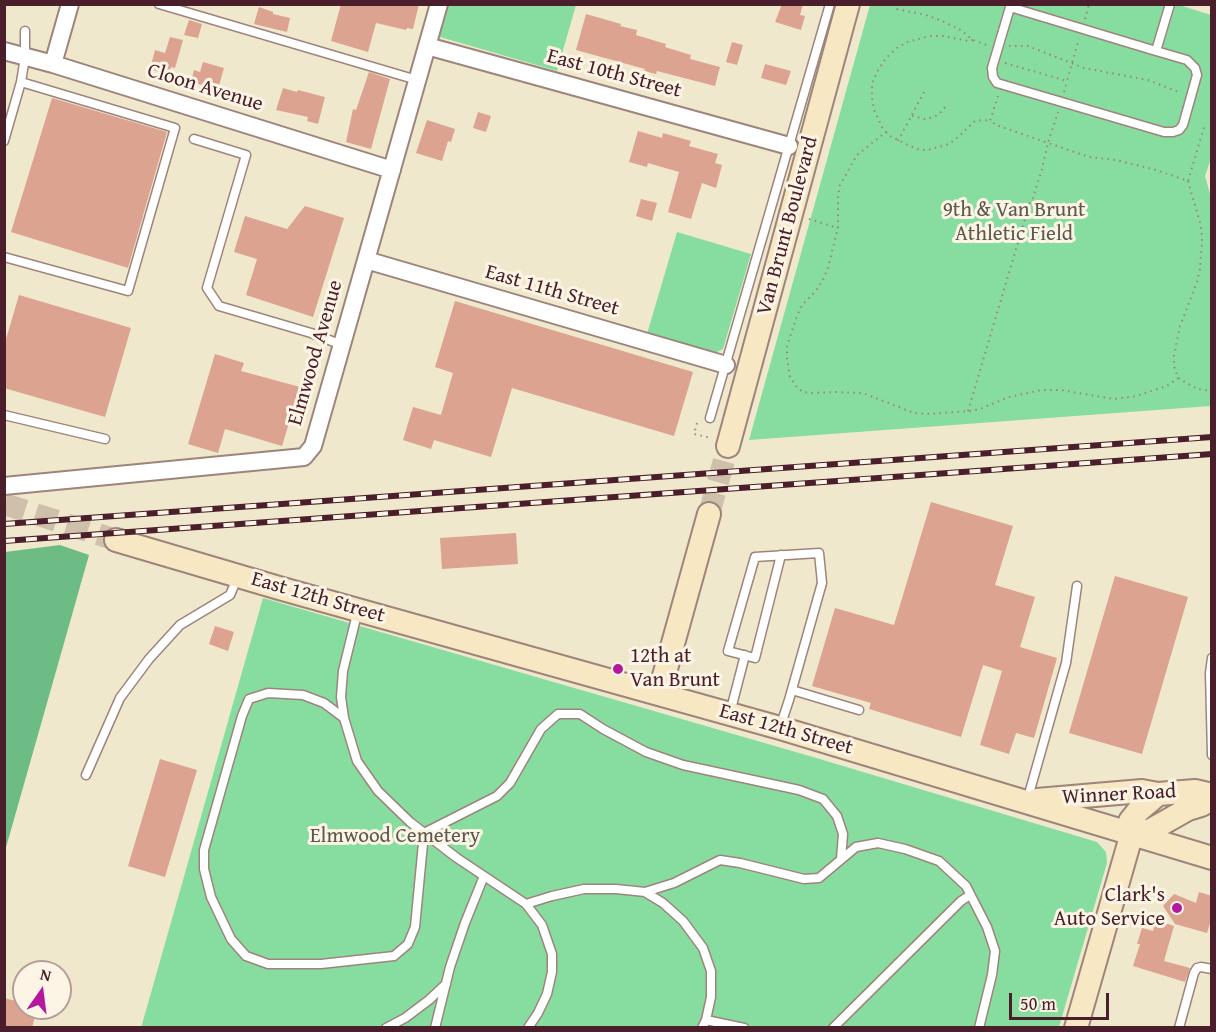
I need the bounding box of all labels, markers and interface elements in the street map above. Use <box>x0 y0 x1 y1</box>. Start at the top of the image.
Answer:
street label: East 10th Street <box>544 44 684 104</box>
street label: Cloon Avenue <box>144 58 266 118</box>
street label: Van Brunt Boulevard <box>752 134 824 318</box>
park label: 9th & Van Brunt Athletic Field <box>943 198 1085 248</box>
street label: East 11th Street <box>482 260 622 322</box>
street label: Elmwood Avenue <box>283 277 349 429</box>
street label: East 12th Street <box>248 567 388 629</box>
place label: 12th at Van Brunt <box>630 644 720 694</box>
marker: 12th at Van Brunt <box>611 662 625 676</box>
street label: East 12th Street <box>716 699 856 761</box>
street label: Winner Road <box>1061 779 1177 811</box>
park label: Elmwood Cemetery <box>310 824 480 850</box>
place label: Clark's Auto Service <box>1054 883 1165 933</box>
marker: Clark's Auto Service <box>1170 901 1184 915</box>
north arrow <box>12 960 72 1020</box>
text: N <box>38 962 54 987</box>
scale bar <box>1012 981 1112 1019</box>
text: 50 m <box>1020 990 1056 1017</box>

